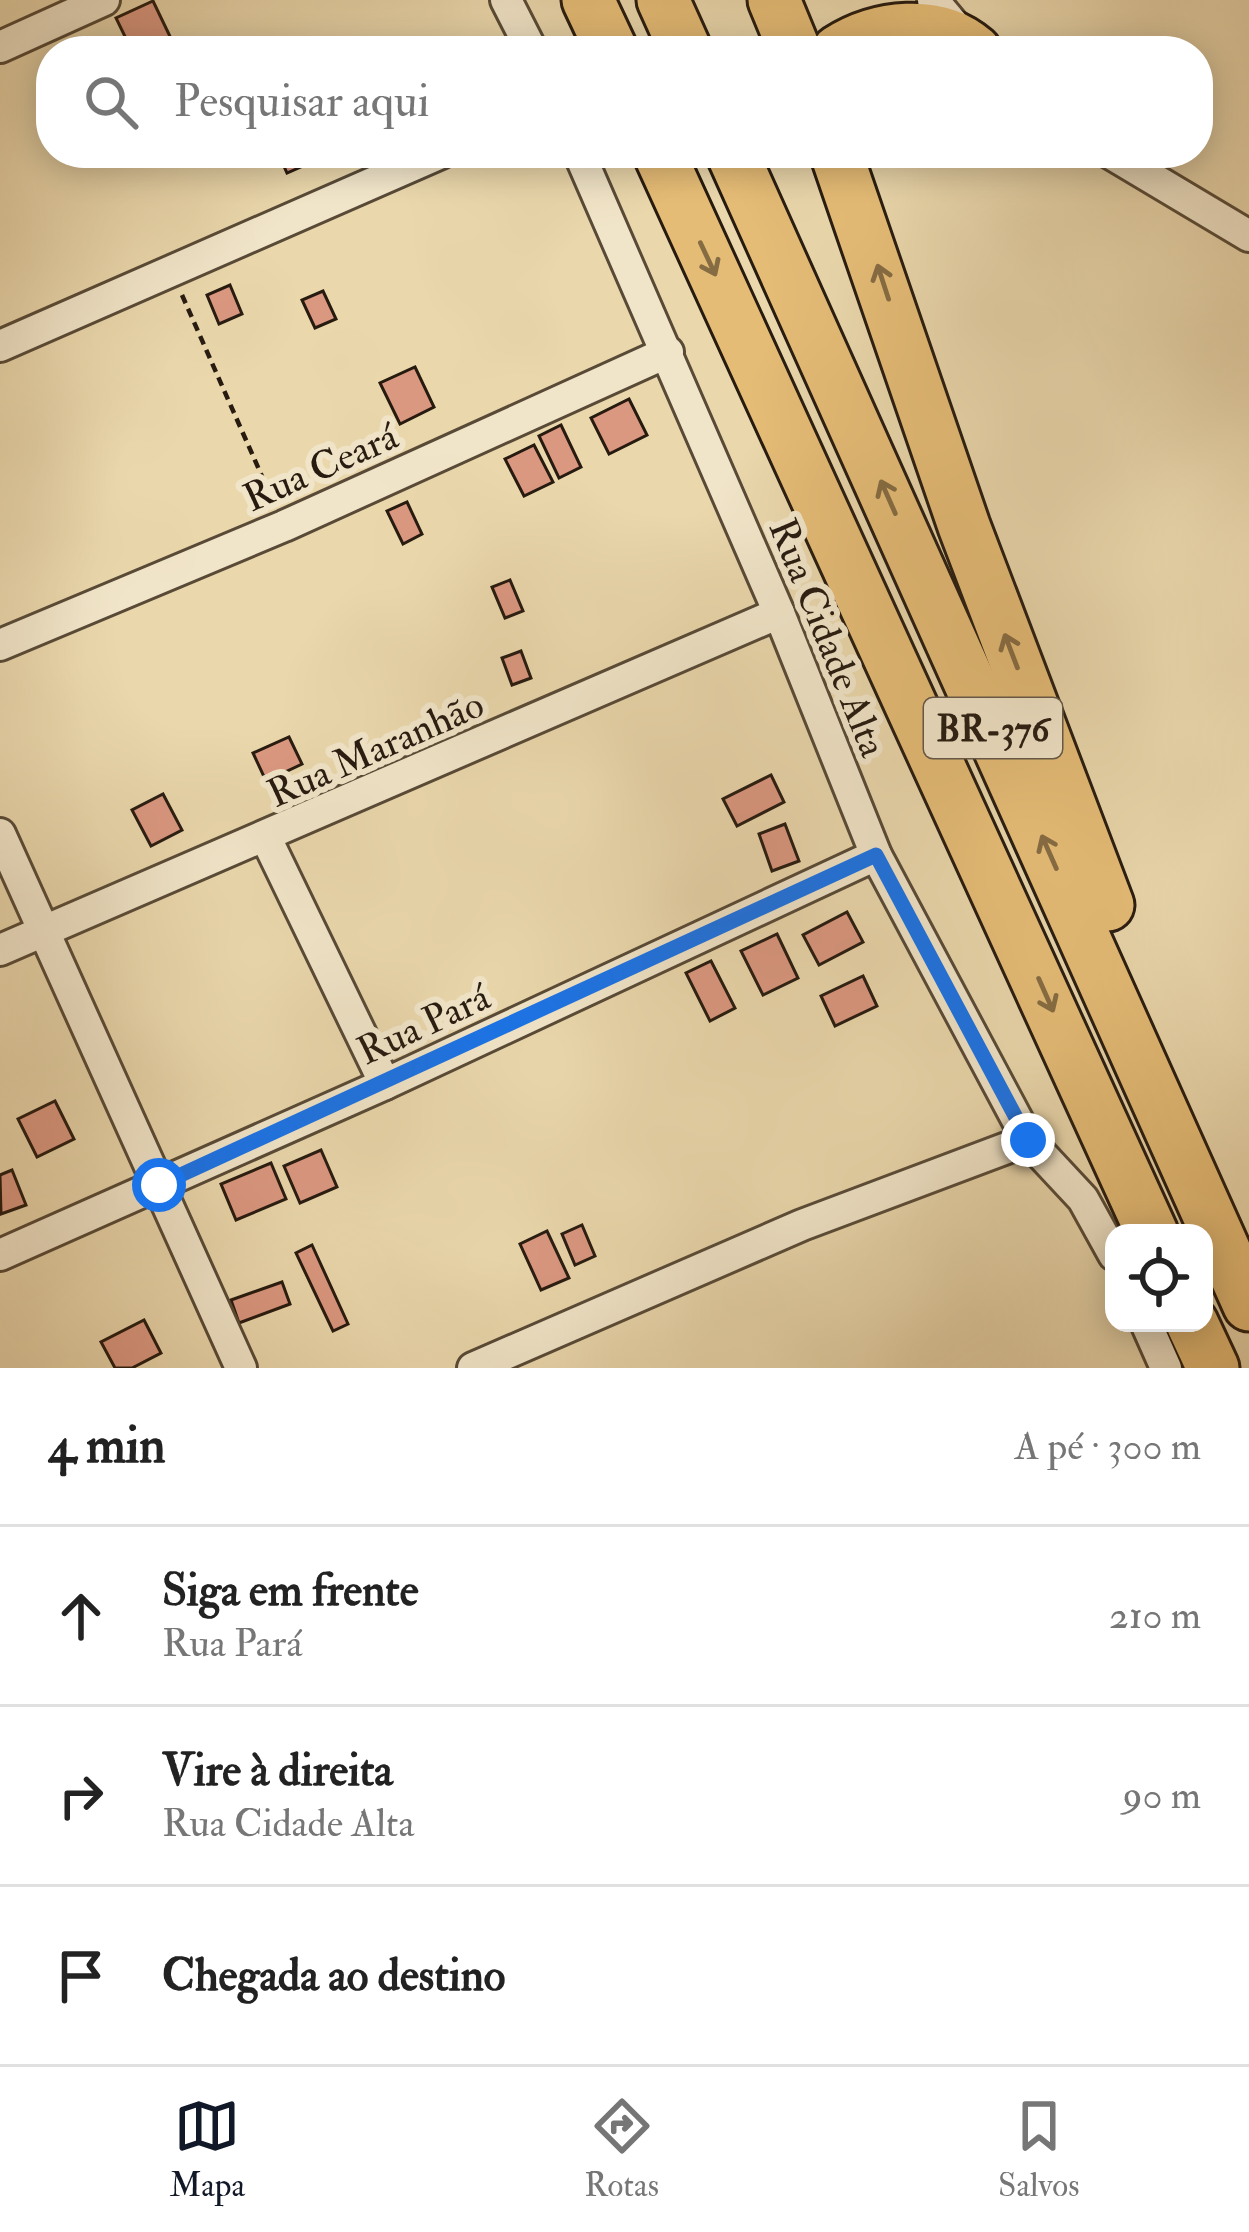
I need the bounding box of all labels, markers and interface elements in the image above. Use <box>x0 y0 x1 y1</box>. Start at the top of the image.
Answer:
search box <box>36 36 1213 168</box>
icon: search <box>78 69 144 135</box>
text: Pesquisar aqui <box>174 74 430 130</box>
one-way arrow <box>698 240 720 276</box>
one-way arrow <box>870 264 892 302</box>
street label: Rua Ceará <box>236 411 406 523</box>
one-way arrow <box>876 480 898 516</box>
street label: Rua Cidade Alta <box>758 511 898 765</box>
one-way arrow <box>999 633 1021 670</box>
street label: Rua Maranhão <box>260 680 491 819</box>
road number: BR-376 <box>924 698 1062 758</box>
one-way arrow <box>1037 835 1059 871</box>
street label: Rua Pará <box>350 972 498 1076</box>
one-way arrow <box>1036 976 1058 1012</box>
route end <box>1001 1113 1055 1167</box>
route start <box>132 1158 186 1212</box>
map controls <box>1105 1224 1213 1332</box>
button: locate <box>1105 1224 1213 1332</box>
text: 4 min <box>48 1414 166 1478</box>
text: A pé · 300 m <box>1015 1422 1201 1471</box>
text: Siga em frente <box>162 1563 419 1619</box>
icon: ahead <box>48 1583 114 1649</box>
text: 210 m <box>1109 1591 1201 1640</box>
text: Rua Pará <box>162 1619 302 1668</box>
text: Vire à direita <box>162 1743 393 1799</box>
icon: right <box>48 1763 114 1829</box>
text: 90 m <box>1123 1771 1201 1820</box>
text: Rua Cidade Alta <box>162 1799 415 1848</box>
icon: arrive <box>48 1943 114 2009</box>
text: Chegada ao destino <box>162 1948 505 2004</box>
tab: Mapa <box>170 2093 245 2206</box>
tab: Rotas <box>584 2093 659 2206</box>
tab: Salvos <box>998 2093 1079 2206</box>

